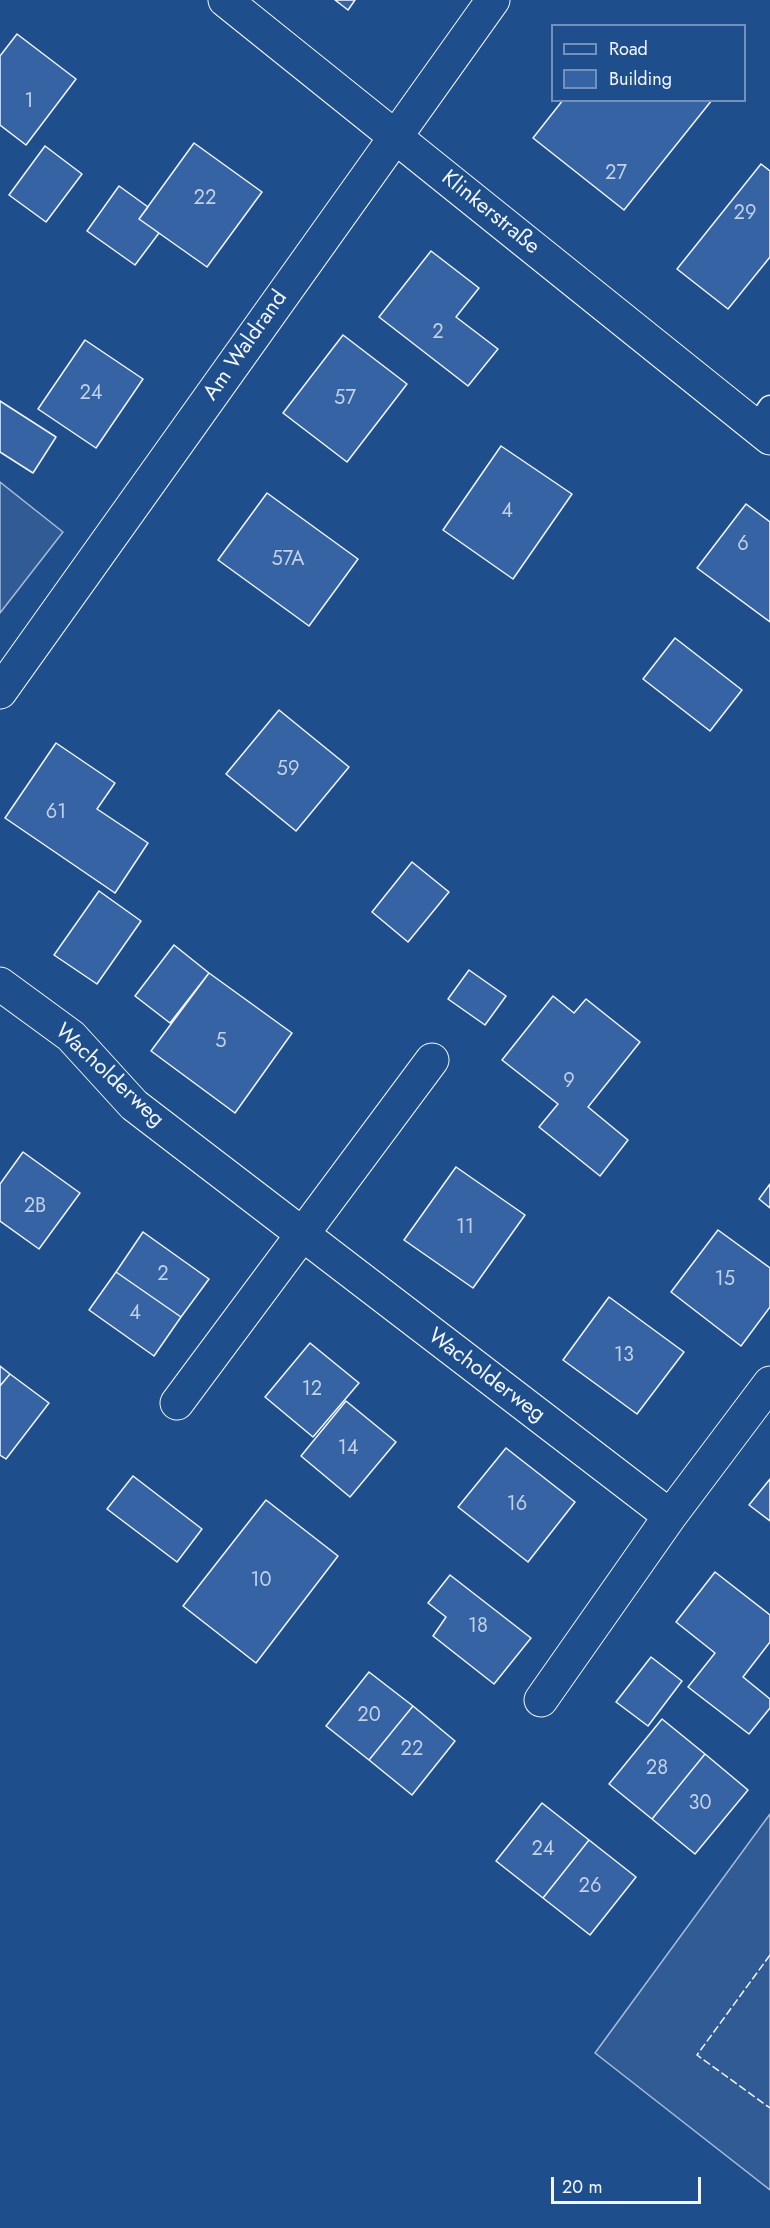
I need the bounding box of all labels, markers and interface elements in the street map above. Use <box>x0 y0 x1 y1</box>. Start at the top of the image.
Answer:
legend <box>551 24 746 102</box>
text: Road <box>609 36 648 62</box>
text: Building <box>609 66 672 92</box>
house number: 1 <box>25 90 33 114</box>
house number: 27 <box>605 162 627 186</box>
street label: Klinkerstraße <box>435 165 545 261</box>
house number: 22 <box>194 187 216 211</box>
house number: 29 <box>734 202 756 226</box>
street label: Am Waldrand <box>198 286 294 406</box>
house number: 2 <box>432 321 444 345</box>
house number: 24 <box>79 382 103 406</box>
house number: 57 <box>334 387 356 411</box>
house number: 4 <box>501 500 513 524</box>
house number: 6 <box>737 533 749 557</box>
house number: 57A <box>272 548 304 572</box>
house number: 59 <box>277 758 299 782</box>
house number: 61 <box>46 801 66 825</box>
street label: Wacholderweg <box>49 1019 169 1133</box>
house number: 5 <box>215 1030 227 1054</box>
house number: 9 <box>563 1070 575 1094</box>
house number: 2B <box>24 1195 46 1219</box>
house number: 11 <box>456 1216 474 1240</box>
house number: 2 <box>157 1263 169 1287</box>
house number: 15 <box>715 1268 735 1292</box>
house number: 4 <box>129 1302 141 1326</box>
street label: Wacholderweg <box>422 1323 550 1429</box>
house number: 13 <box>614 1344 634 1368</box>
house number: 12 <box>302 1378 322 1402</box>
house number: 14 <box>338 1437 358 1461</box>
house number: 16 <box>507 1493 527 1517</box>
house number: 10 <box>251 1569 271 1593</box>
house number: 18 <box>468 1615 488 1639</box>
house number: 20 <box>357 1704 381 1728</box>
house number: 22 <box>401 1738 423 1762</box>
house number: 28 <box>646 1757 668 1781</box>
house number: 30 <box>689 1792 711 1816</box>
house number: 24 <box>531 1838 555 1862</box>
house number: 26 <box>579 1875 601 1899</box>
scale bar <box>554 2165 704 2203</box>
text: 20 m <box>562 2174 602 2200</box>

